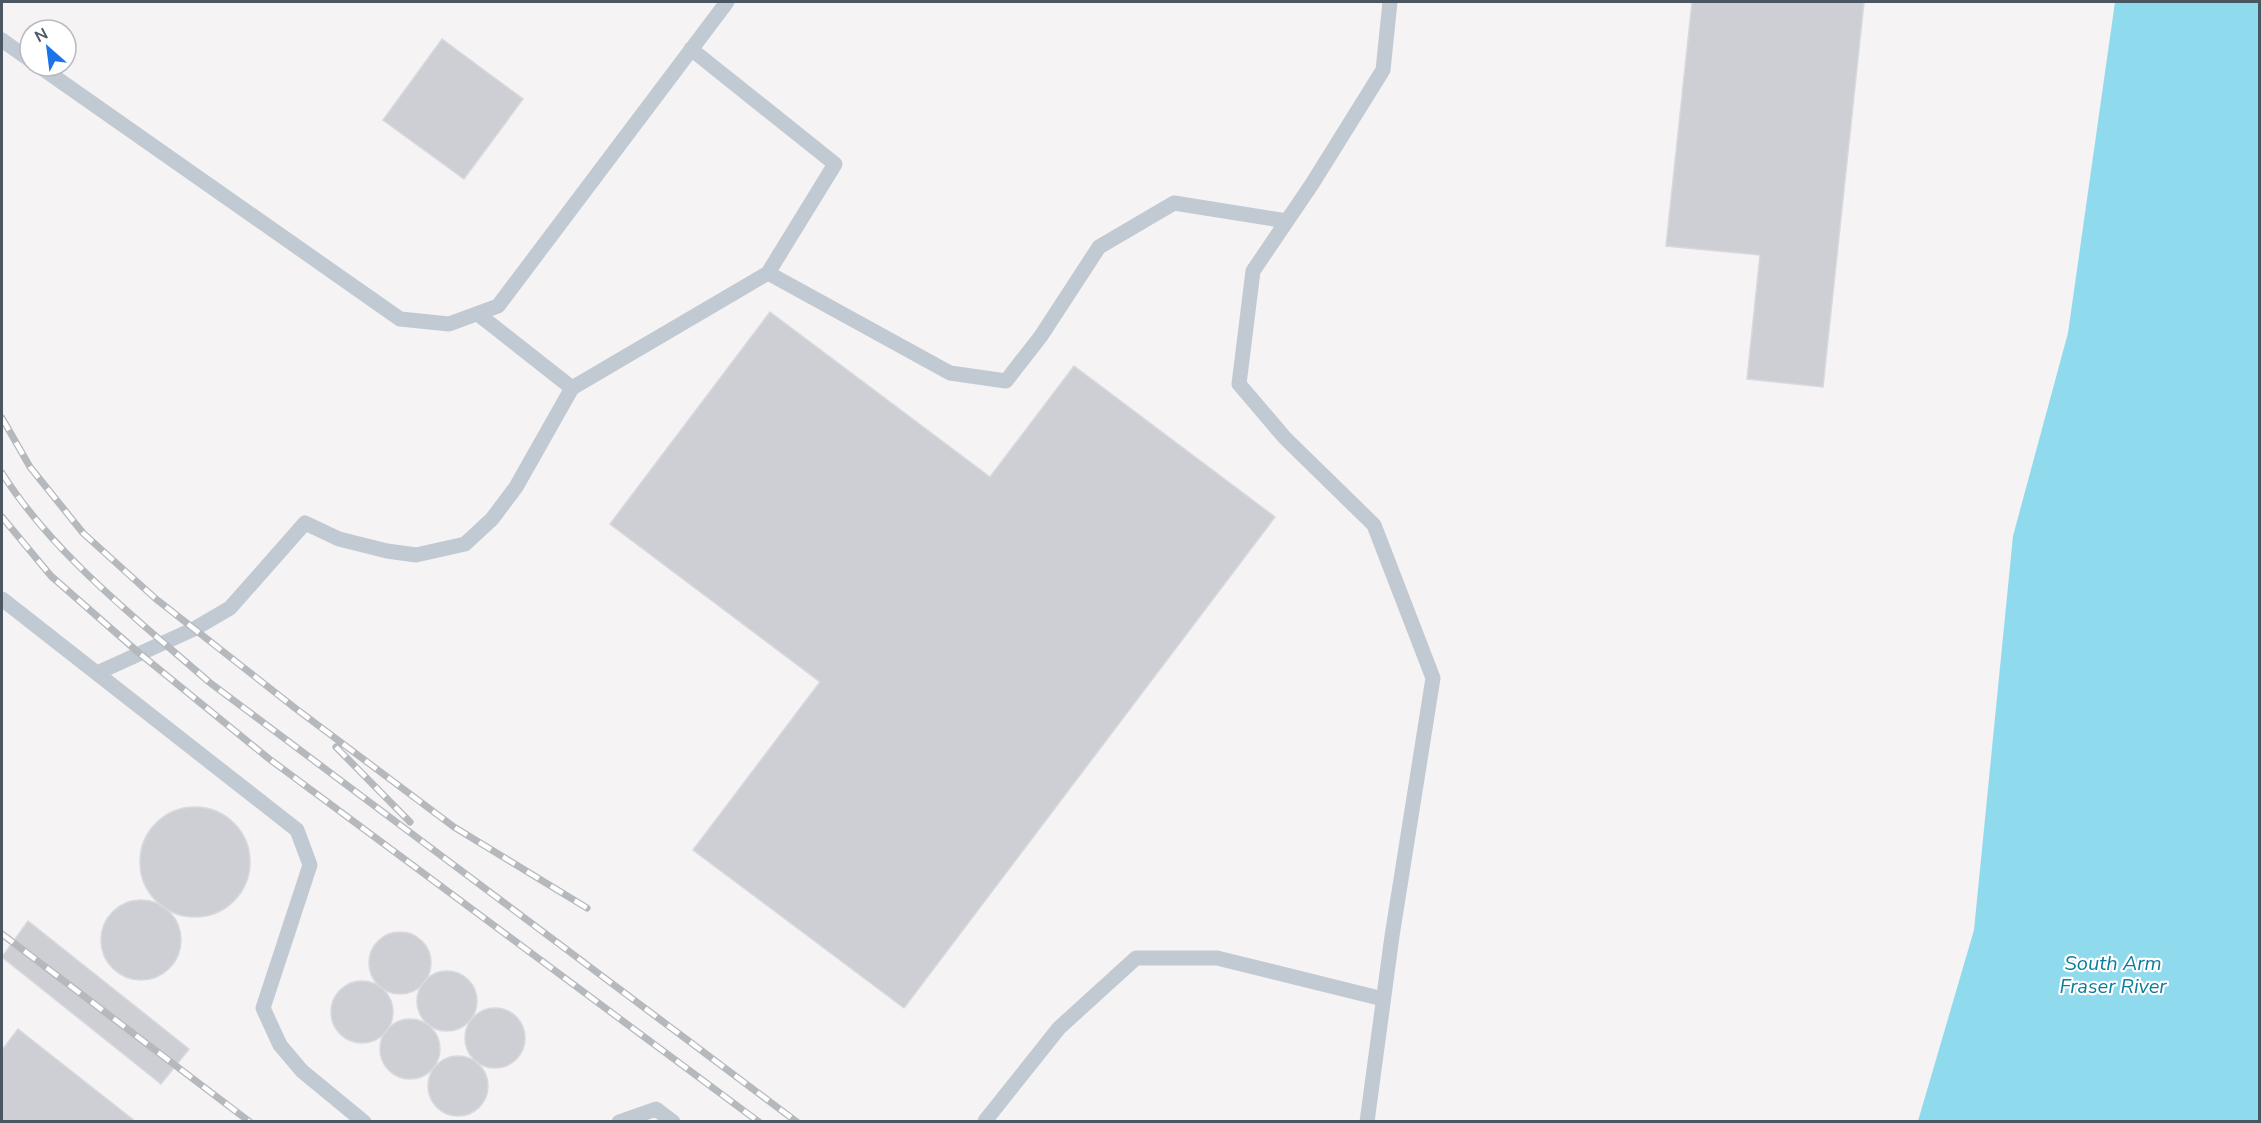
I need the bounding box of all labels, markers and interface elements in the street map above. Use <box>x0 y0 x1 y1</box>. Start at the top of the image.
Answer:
north arrow <box>18 18 78 78</box>
text: N <box>31 23 52 48</box>
water label: South Arm Fraser River <box>2060 950 2167 1000</box>

